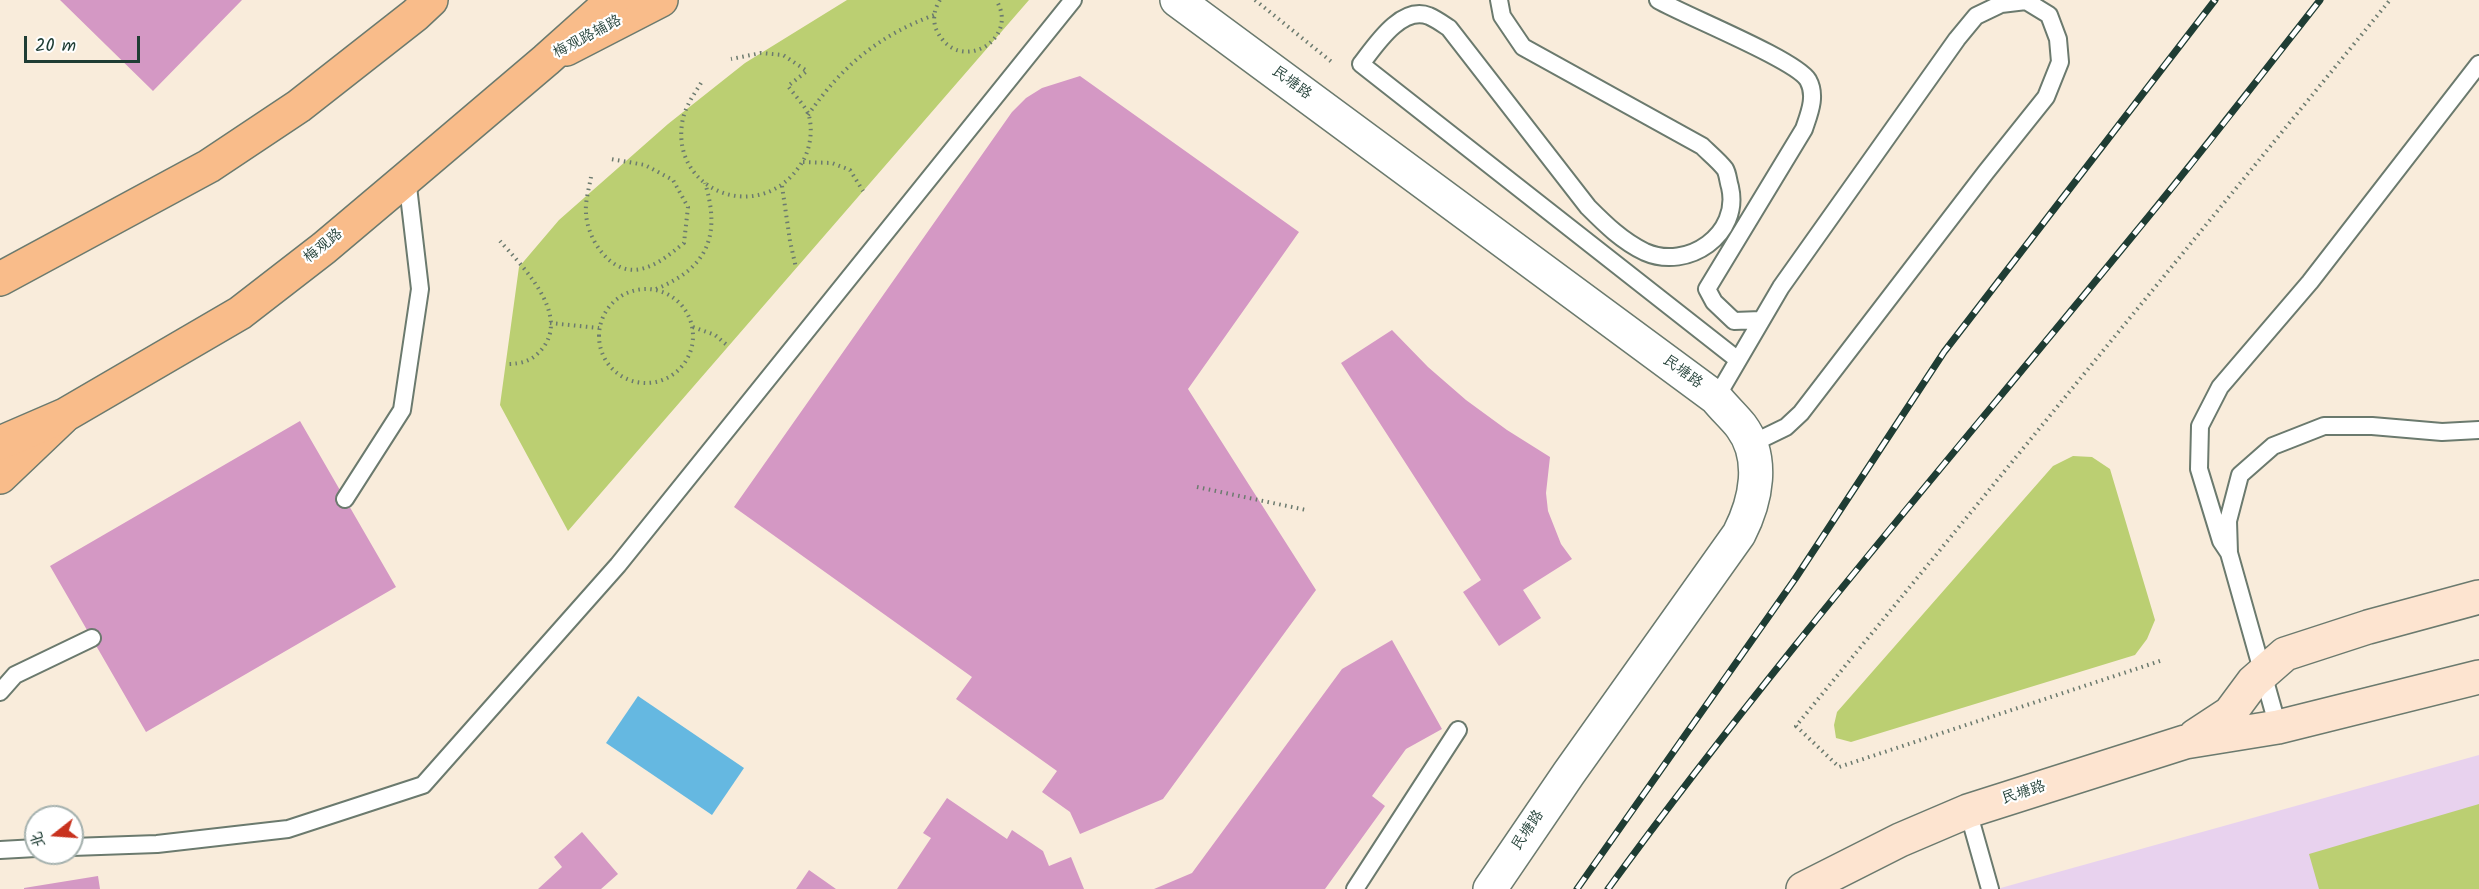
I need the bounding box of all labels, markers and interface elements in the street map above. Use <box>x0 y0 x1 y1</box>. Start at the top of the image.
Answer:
street label: 梅观路辅路 <box>551 12 625 64</box>
scale bar <box>27 24 142 62</box>
text: 20 m <box>35 32 76 61</box>
street label: 民塘路 <box>1268 63 1314 105</box>
street label: 梅观路 <box>301 226 347 268</box>
street label: 民塘路 <box>1659 352 1705 394</box>
street label: 民塘路 <box>2000 778 2048 810</box>
north arrow <box>24 805 84 865</box>
street label: 民塘路 <box>1509 807 1549 855</box>
text: 北 <box>24 829 53 851</box>

